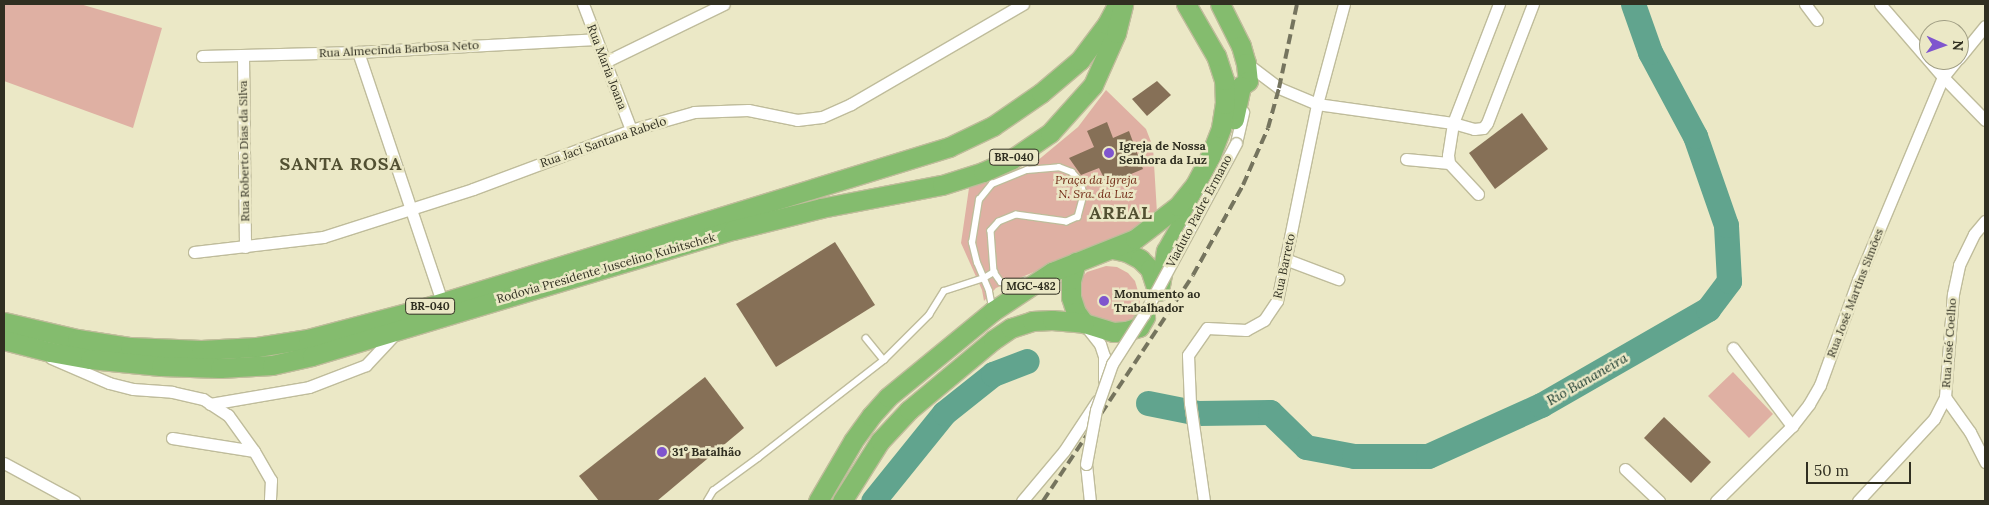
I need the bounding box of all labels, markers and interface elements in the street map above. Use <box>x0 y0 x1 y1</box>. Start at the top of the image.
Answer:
north arrow <box>1919 20 1969 70</box>
street label: Rua Maria Joana <box>584 22 630 112</box>
street label: Rua Almecinda Barbosa Neto <box>319 38 479 60</box>
text: N <box>1949 40 1967 51</box>
street label: Rua Roberto Dias da Silva <box>236 80 252 222</box>
street label: Rua Jaci Santana Rabelo <box>538 114 668 170</box>
place label: Igreja de Nossa Senhora da Luz <box>1119 139 1207 167</box>
marker: Igreja de Nossa Senhora da Luz <box>1103 147 1115 159</box>
road number: BR-040 <box>989 148 1039 166</box>
street label: Viaduto Padre Ermano <box>1163 152 1235 270</box>
district label: SANTA ROSA <box>278 153 404 175</box>
park label: Praça da Igreja N. Sra. da Luz <box>1055 173 1137 201</box>
district label: AREAL <box>1089 202 1153 224</box>
street label: Rua José Martins Simões <box>1824 226 1886 360</box>
street label: Rodovia Presidente Juscelino Kubitschek <box>495 230 717 306</box>
street label: Rua Barreto <box>1270 232 1298 300</box>
road number: MGC-482 <box>1001 278 1061 294</box>
place label: Monumento ao Trabalhador <box>1114 287 1200 315</box>
marker: Monumento ao Trabalhador <box>1098 295 1110 307</box>
road number: BR-040 <box>405 298 455 314</box>
street label: Rua José Coelho <box>1939 298 1959 388</box>
water label: Rio Bananeira <box>1544 349 1630 409</box>
place label: 31° Batalhão <box>672 445 741 459</box>
marker: 31° Batalhão <box>656 446 668 458</box>
scale bar <box>1809 452 1914 484</box>
text: 50 m <box>1814 461 1849 480</box>

